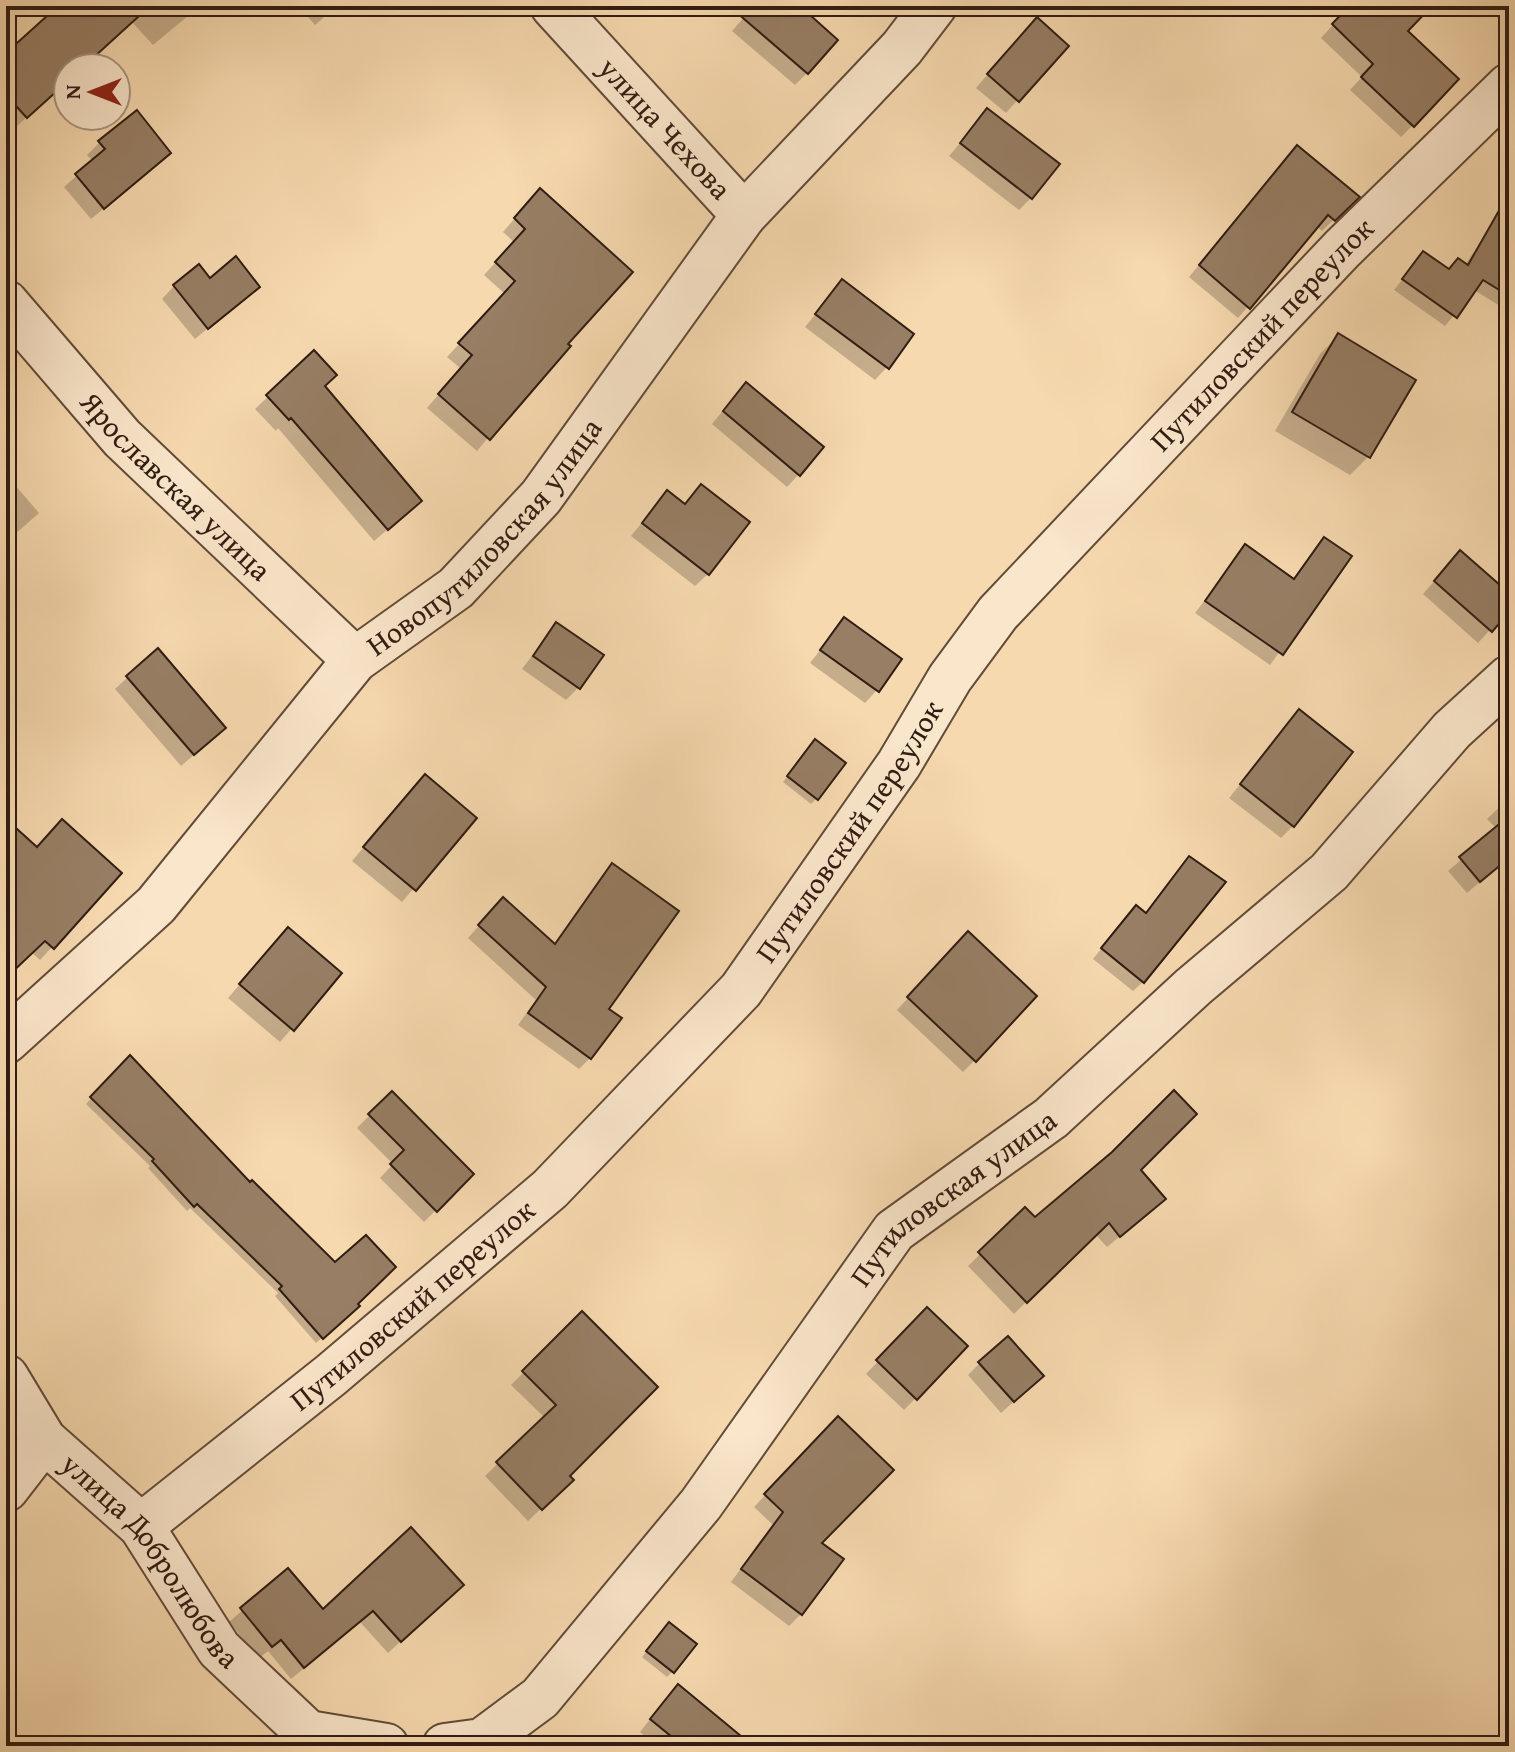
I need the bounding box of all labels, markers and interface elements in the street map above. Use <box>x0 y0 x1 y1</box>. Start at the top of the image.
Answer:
street label: улица Чехова <box>588 46 743 209</box>
north arrow <box>52 52 132 132</box>
text: N <box>56 84 88 99</box>
street label: Путиловский переулок <box>1139 206 1383 461</box>
street label: Ярославская улица <box>70 381 282 591</box>
street label: Новопутиловская улица <box>357 408 612 666</box>
street label: Путиловский переулок <box>744 691 953 971</box>
street label: Путиловская улица <box>838 1098 1066 1295</box>
street label: Путиловский переулок <box>280 1188 544 1421</box>
street label: улица Добролюбова <box>51 1441 250 1679</box>

